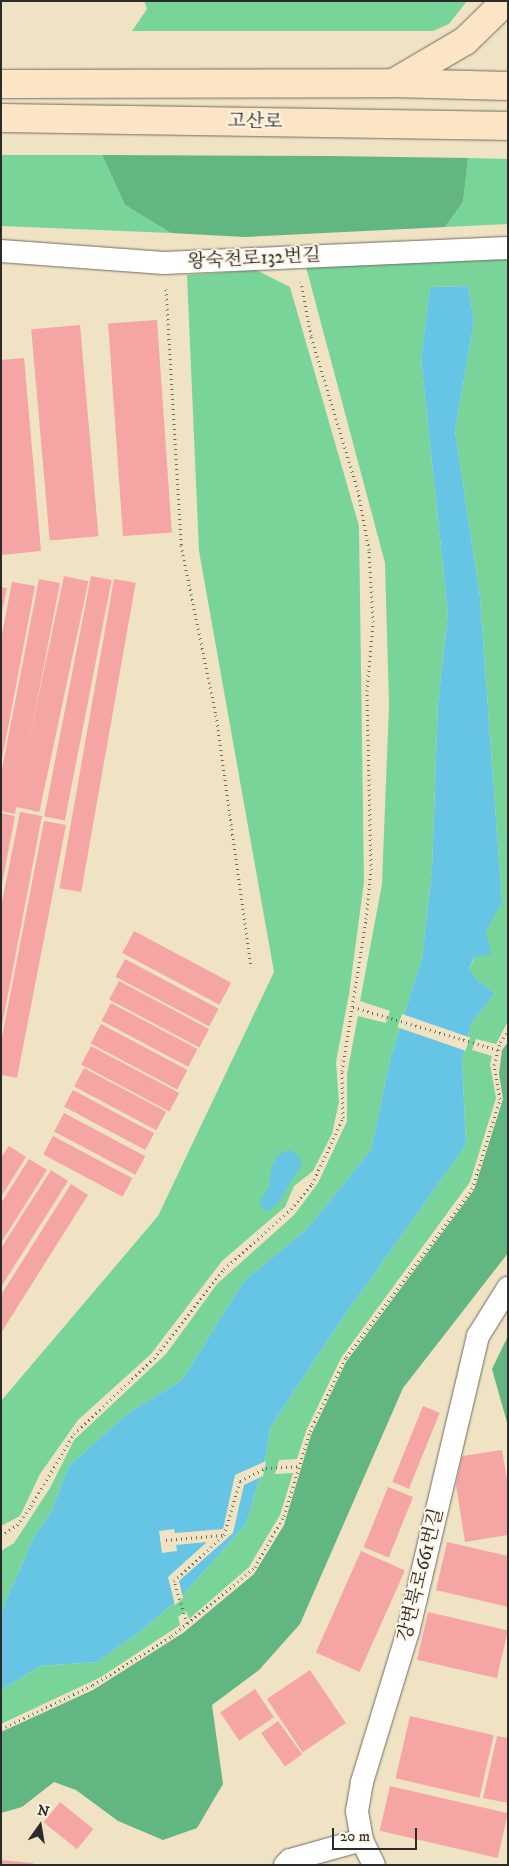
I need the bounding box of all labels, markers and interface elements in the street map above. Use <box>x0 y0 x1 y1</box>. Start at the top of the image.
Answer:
street label: 고산로 <box>227 110 283 134</box>
street label: 왕숙천로132번길 <box>187 244 321 274</box>
street label: 강변북로661번길 <box>393 1506 449 1644</box>
north arrow <box>15 1801 65 1851</box>
text: N <box>36 1801 51 1821</box>
scale bar <box>334 1818 419 1850</box>
text: 20 m <box>340 1827 370 1846</box>

